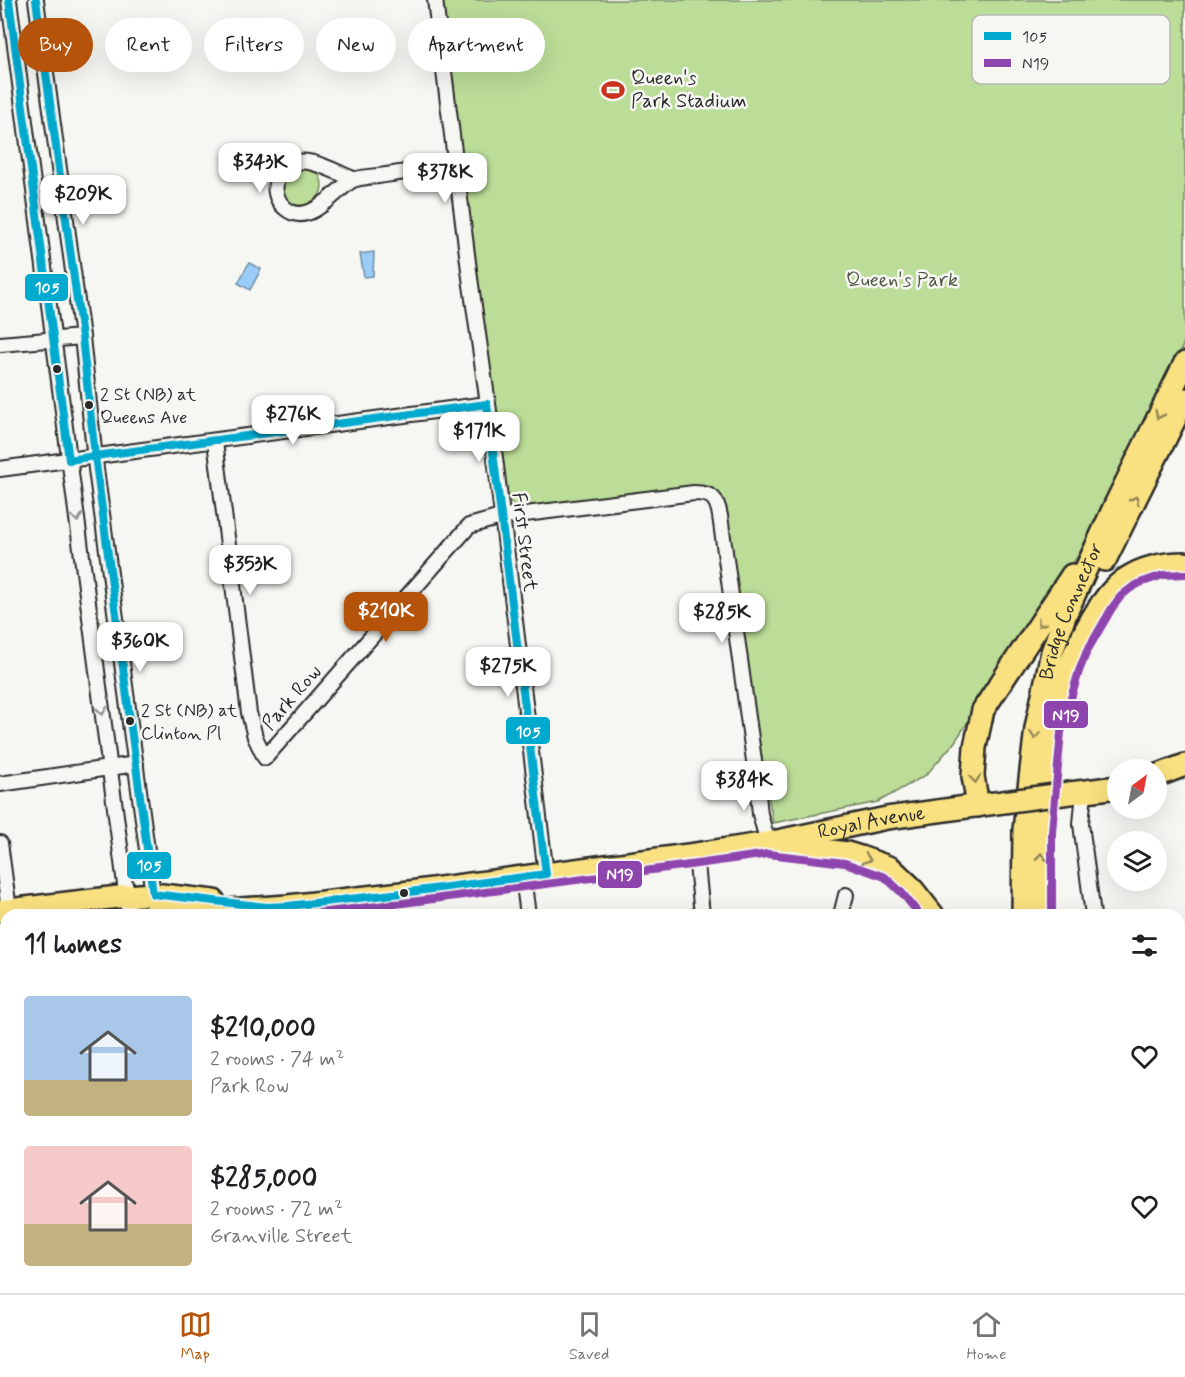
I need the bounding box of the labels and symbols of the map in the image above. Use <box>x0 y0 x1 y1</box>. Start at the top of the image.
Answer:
legend <box>972 15 1170 84</box>
text: 105 <box>1022 27 1047 48</box>
text: N19 <box>1022 54 1049 75</box>
place label: Queen's Park Stadium <box>631 65 747 115</box>
sports icon: Queen's Park Stadium <box>600 77 626 103</box>
pin: $343K <box>218 143 302 194</box>
pin: $378K <box>403 153 487 204</box>
pin: $209K <box>41 175 125 226</box>
park label: Queen's Park <box>846 267 958 294</box>
line badge: 105 <box>24 273 69 302</box>
text: 105 <box>34 278 60 299</box>
unlabelled marker <box>51 363 63 375</box>
place label: 2 St (NB) at Queens Ave <box>100 383 197 430</box>
pin: $276K <box>251 395 335 446</box>
marker: 2 St (NB) at Queens Ave <box>83 399 95 411</box>
one-way arrow <box>1155 409 1167 420</box>
pin: $171K <box>437 412 521 463</box>
street label: First Street <box>505 491 544 593</box>
one-way arrow <box>1128 495 1140 506</box>
one-way arrow <box>70 513 82 522</box>
street label: Bridge Connector <box>1033 538 1110 682</box>
pin: $353K <box>208 545 292 596</box>
pin: $210K <box>344 592 428 643</box>
pin: $285K <box>680 593 764 644</box>
one-way arrow <box>1037 617 1048 628</box>
pin: $360K <box>98 622 182 673</box>
pin: $275K <box>466 647 550 698</box>
street label: Park Row <box>256 660 328 736</box>
place label: 2 St (NB) at Clinton Pl <box>141 699 238 746</box>
line badge: N19 <box>1043 700 1089 729</box>
one-way arrow <box>95 706 108 716</box>
text: N19 <box>1052 706 1080 727</box>
marker: 2 St (NB) at Clinton Pl <box>124 715 136 727</box>
line badge: 105 <box>505 716 551 745</box>
text: 105 <box>515 722 541 743</box>
one-way arrow <box>1029 731 1042 740</box>
north arrow <box>1107 759 1167 819</box>
pin: $384K <box>702 761 786 812</box>
one-way arrow <box>968 774 981 783</box>
street label: Royal Avenue <box>815 799 927 846</box>
line badge: 105 <box>126 851 172 880</box>
one-way arrow <box>861 852 872 865</box>
one-way arrow <box>1035 852 1047 861</box>
text: 105 <box>136 856 162 877</box>
line badge: N19 <box>597 860 643 889</box>
text: N19 <box>606 865 634 886</box>
unlabelled marker <box>398 887 410 899</box>

